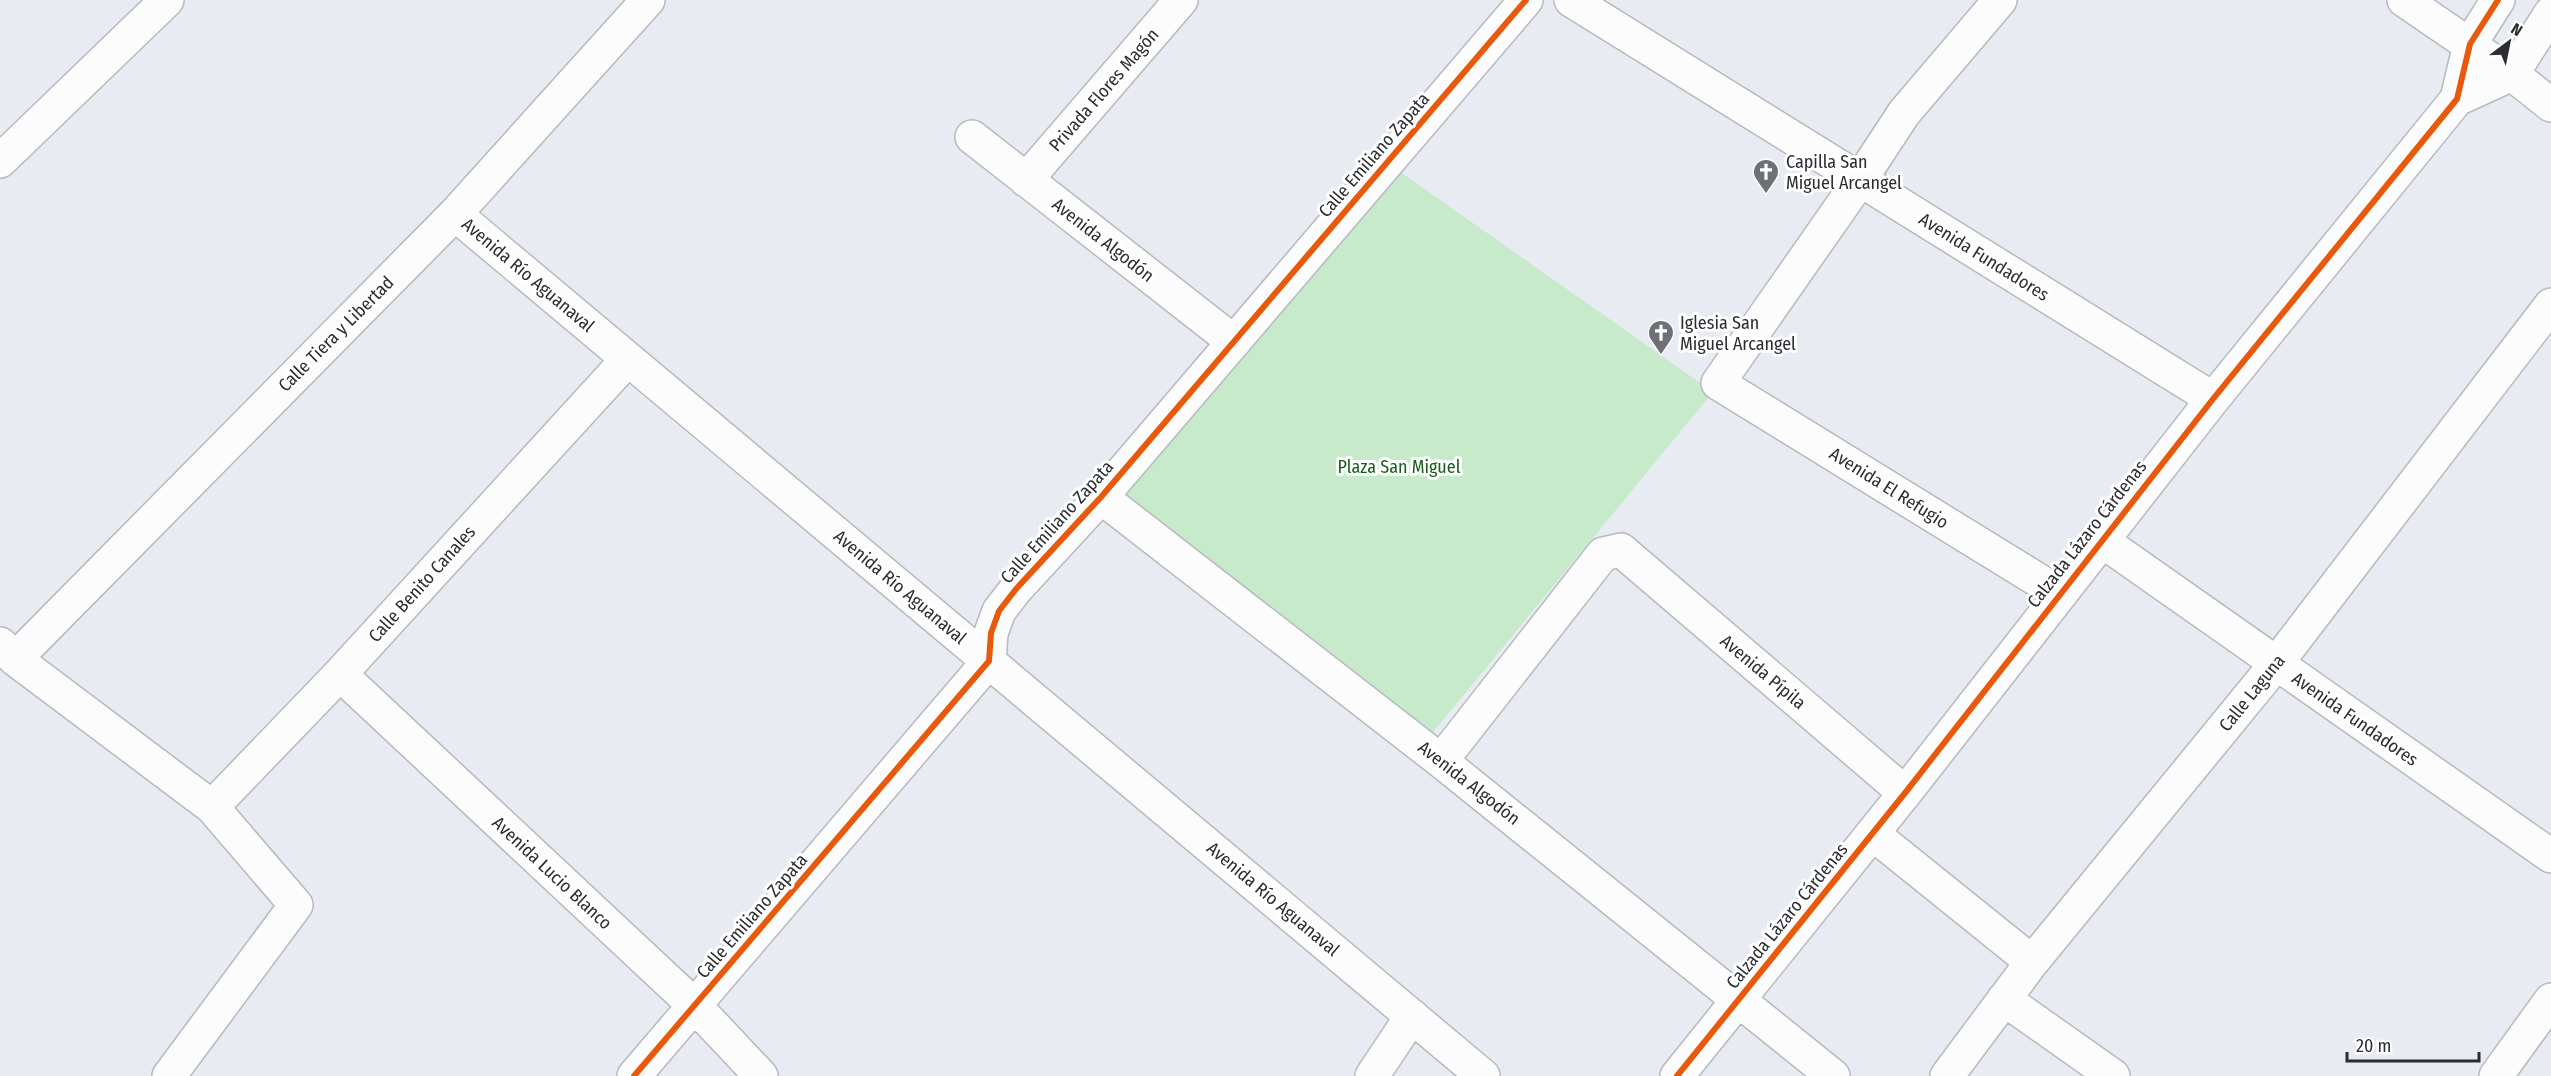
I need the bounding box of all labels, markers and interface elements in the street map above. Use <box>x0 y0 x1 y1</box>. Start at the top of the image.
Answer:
north arrow <box>2479 12 2539 72</box>
text: N <box>2508 19 2526 40</box>
street label: Privada Flores Magón <box>1044 24 1164 156</box>
street label: Calle Emiliano Zapata <box>1314 88 1434 222</box>
place label: Capilla San Miguel Arcangel <box>1786 151 1902 194</box>
church icon: Capilla San Miguel Arcangel <box>1751 157 1781 195</box>
street label: Avenida Algodón <box>1048 193 1158 287</box>
street label: Avenida Fundadores <box>1915 208 2053 306</box>
street label: Avenida Río Aguanaval <box>457 213 599 337</box>
street label: Calle Tiera y Libertad <box>274 272 398 396</box>
place label: Iglesia San Miguel Arcangel <box>1680 312 1796 355</box>
church icon: Iglesia San Miguel Arcangel <box>1646 318 1676 356</box>
street label: Avenida El Refugio <box>1825 443 1953 533</box>
street label: Calle Emiliano Zapata <box>996 456 1118 588</box>
park label: Plaza San Miguel <box>1338 456 1461 478</box>
street label: Calzada Lázaro Cárdenas <box>2023 456 2152 612</box>
street label: Calle Benito Canales <box>364 521 480 647</box>
street label: Avenida Río Aguanaval <box>829 525 971 649</box>
street label: Avenida Pípila <box>1716 630 1810 714</box>
street label: Calle Laguna <box>2214 650 2290 736</box>
street label: Avenida Fundadores <box>2288 667 2423 771</box>
street label: Avenida Algodón <box>1414 736 1524 830</box>
street label: Avenida Lucio Blanco <box>488 812 616 934</box>
street label: Avenida Río Aguanaval <box>1202 837 1344 961</box>
street label: Calzada Lázaro Cárdenas <box>1722 839 1853 993</box>
street label: Calle Emiliano Zapata <box>692 849 812 983</box>
scale bar <box>2347 1025 2479 1063</box>
text: 20 m <box>2356 1035 2391 1057</box>

